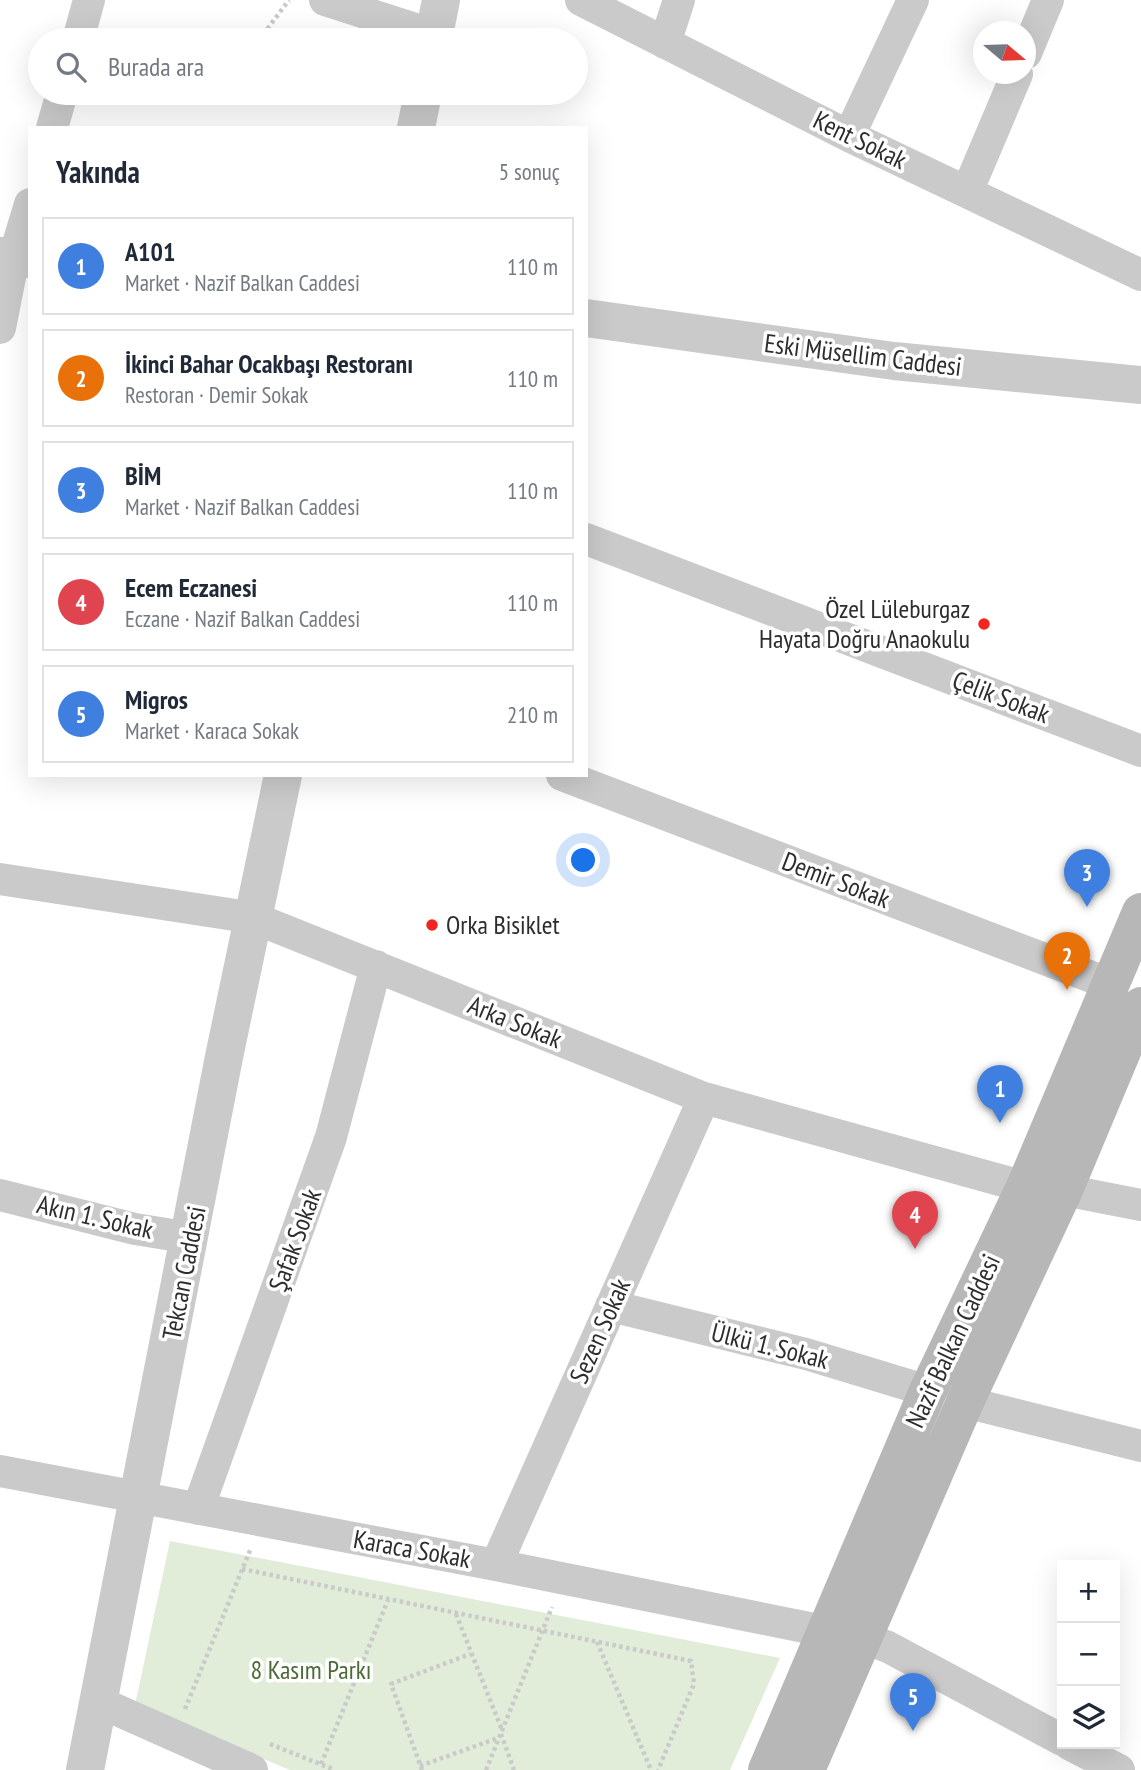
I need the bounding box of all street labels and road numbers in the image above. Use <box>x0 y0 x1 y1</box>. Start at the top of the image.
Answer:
street label: Kent Sokak <box>808 103 912 176</box>
street label: Eski Müsellim Caddesi <box>763 326 964 383</box>
street label: Çelik Sokak <box>948 663 1054 730</box>
street label: Demir Sokak <box>778 844 895 915</box>
street label: Arka Sokak <box>463 988 567 1055</box>
street label: Şafak Sokak <box>261 1184 328 1296</box>
street label: Akın 1. Sokak <box>34 1187 156 1246</box>
street label: Tekcan Caddesi <box>154 1203 213 1343</box>
street label: Nazif Balkan Caddesi <box>898 1249 1007 1433</box>
street label: Sezen Sokak <box>562 1273 637 1388</box>
street label: Ülkü 1. Sokak <box>708 1315 832 1376</box>
street label: Karaca Sokak <box>351 1522 473 1575</box>

